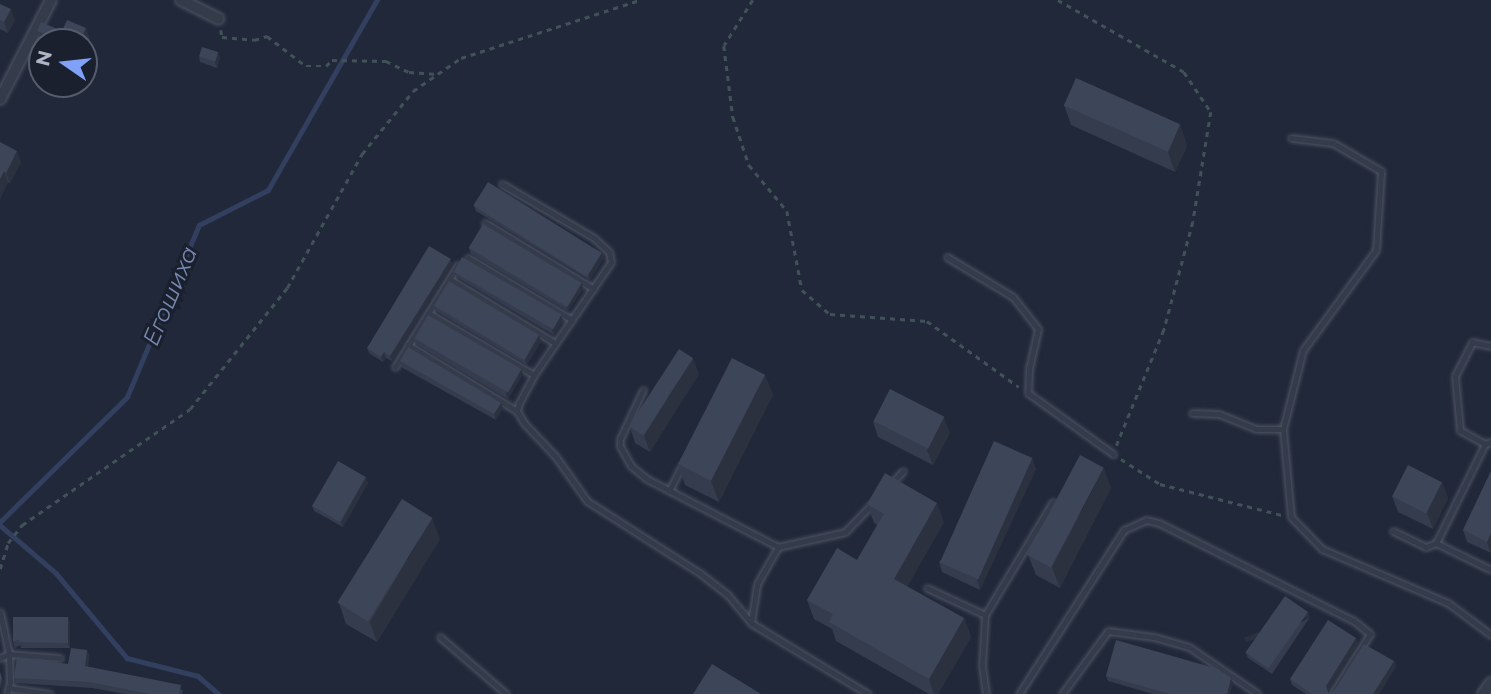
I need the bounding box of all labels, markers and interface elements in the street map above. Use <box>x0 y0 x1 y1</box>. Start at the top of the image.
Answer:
north arrow <box>28 28 98 98</box>
text: N <box>31 48 57 69</box>
water label: Егошиха <box>137 242 203 350</box>

